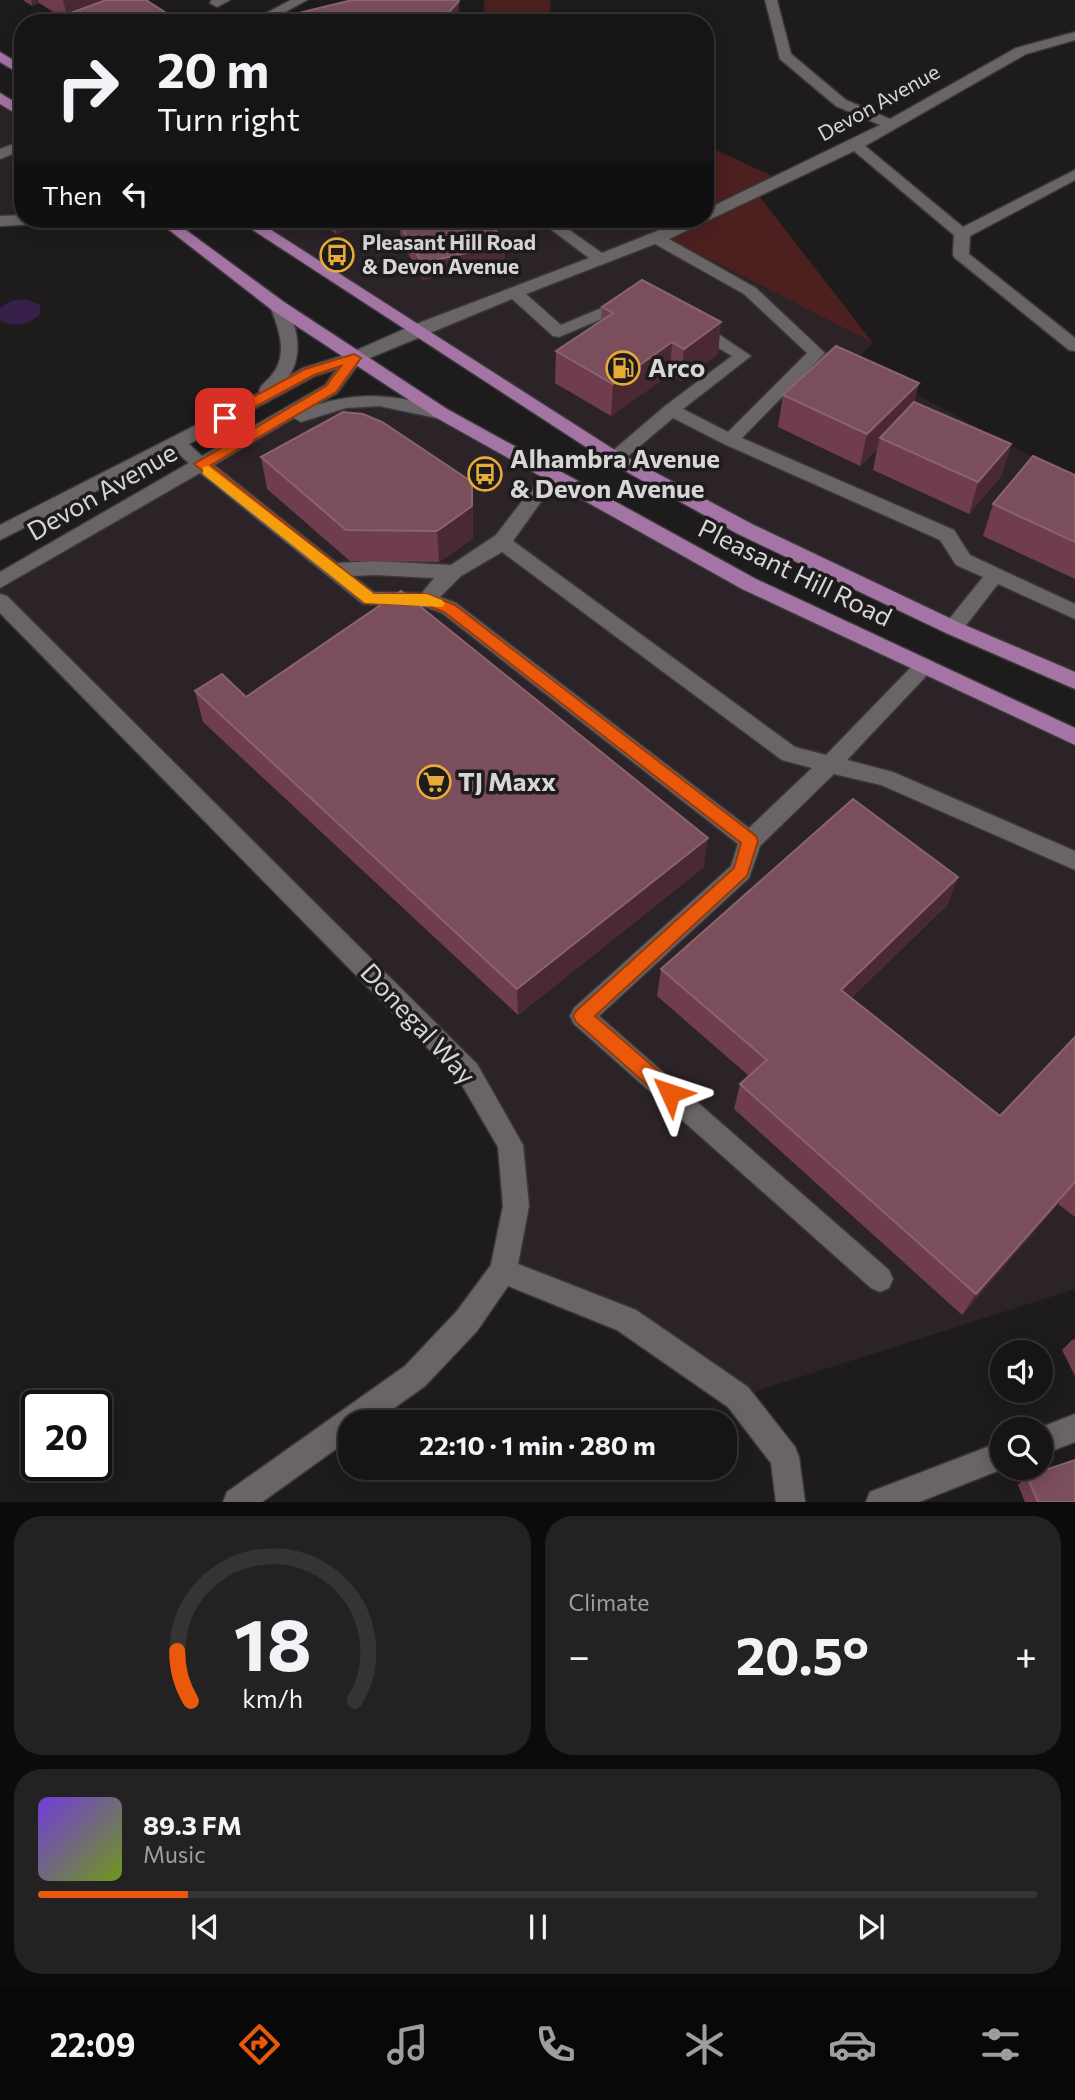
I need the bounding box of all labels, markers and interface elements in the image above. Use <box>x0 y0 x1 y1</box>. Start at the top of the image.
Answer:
text: 20 m <box>157 38 269 98</box>
icon: right <box>42 42 133 133</box>
street label: Devon Avenue <box>813 58 943 145</box>
text: Turn right <box>157 98 300 138</box>
icon: left <box>116 175 154 213</box>
text: Then <box>42 179 102 210</box>
place label: Pleasant Hill Road & Devon Avenue <box>362 229 536 278</box>
bus stop icon: Pleasant Hill Road & Devon Avenue <box>318 236 356 274</box>
fuel station icon: Arco <box>604 349 642 387</box>
place label: Arco <box>648 351 705 382</box>
pin <box>195 388 255 448</box>
icon: arrive <box>206 399 244 437</box>
street label: Devon Avenue <box>21 435 182 546</box>
place label: Alhambra Avenue & Devon Avenue <box>510 442 720 503</box>
bus stop icon: Alhambra Avenue & Devon Avenue <box>466 455 504 493</box>
street label: Pleasant Hill Road <box>694 511 897 632</box>
supermarket icon: TJ Maxx <box>415 763 453 801</box>
place label: TJ Maxx <box>458 765 556 796</box>
street label: Donegal Way <box>355 956 483 1090</box>
position arrow <box>633 1056 707 1130</box>
map controls <box>990 1340 1053 1480</box>
button: sound <box>990 1340 1053 1403</box>
speed limit sign: 20 <box>21 1390 112 1481</box>
button: search <box>990 1417 1053 1480</box>
text: 22:10 · 1 min · 280 m <box>419 1429 656 1460</box>
text: Climate <box>569 1588 650 1616</box>
text: 18 <box>233 1598 311 1687</box>
text: 20.5° <box>736 1622 869 1686</box>
text: − <box>569 1631 590 1678</box>
text: + <box>1015 1631 1037 1678</box>
text: km/h <box>242 1683 303 1713</box>
text: 89.3 FM <box>143 1809 242 1840</box>
text: Music <box>143 1840 206 1868</box>
icon: previous <box>186 1908 224 1946</box>
icon: pause <box>519 1908 557 1946</box>
icon: next <box>852 1908 890 1946</box>
icon: directions <box>235 2020 284 2069</box>
icon: music <box>383 2020 432 2069</box>
icon: phone <box>531 2020 580 2069</box>
icon: climate <box>680 2020 729 2069</box>
icon: car <box>828 2020 877 2069</box>
icon: filters <box>976 2020 1025 2069</box>
text: 22:09 <box>50 2024 136 2064</box>

